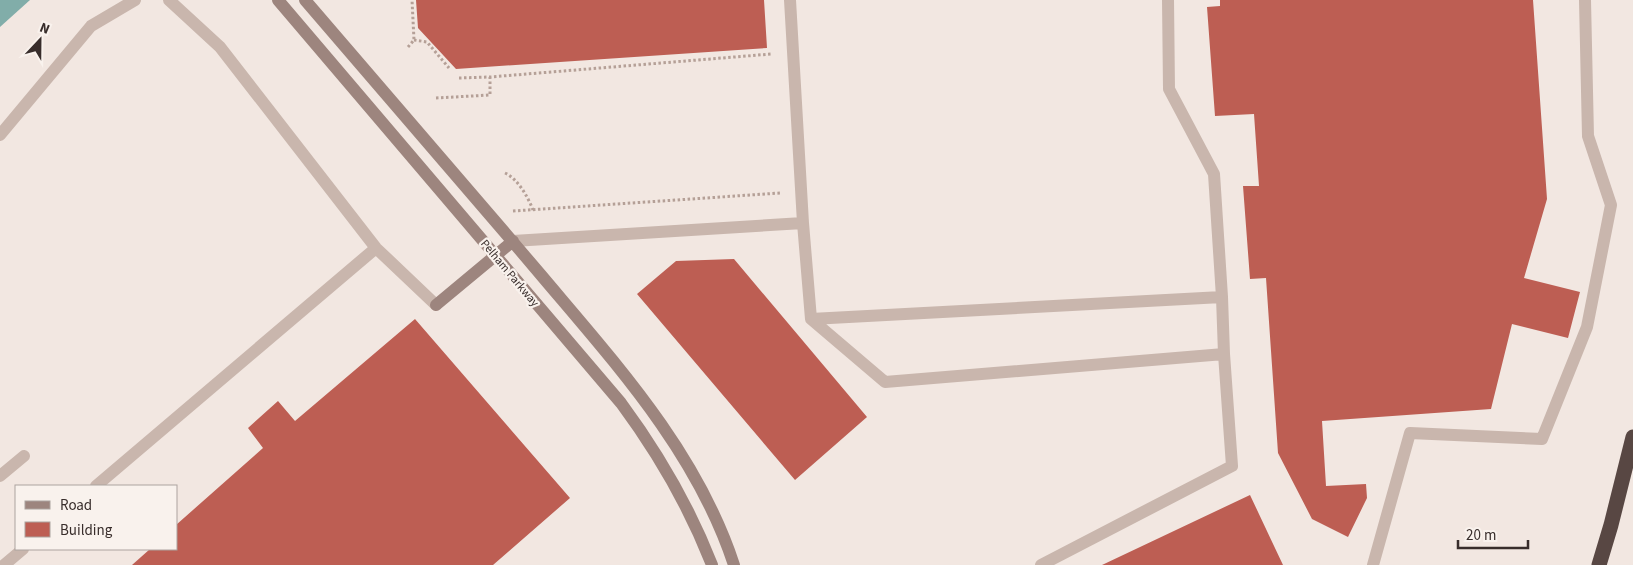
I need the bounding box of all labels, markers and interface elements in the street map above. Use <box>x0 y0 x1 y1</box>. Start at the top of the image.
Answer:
north arrow <box>15 15 65 65</box>
text: N <box>36 18 53 40</box>
street label: Pelham Parkway <box>476 236 543 311</box>
legend <box>15 485 178 550</box>
text: Road <box>60 495 92 516</box>
scale bar <box>1458 518 1528 550</box>
text: Building <box>60 520 113 541</box>
text: 20 m <box>1466 525 1496 546</box>

